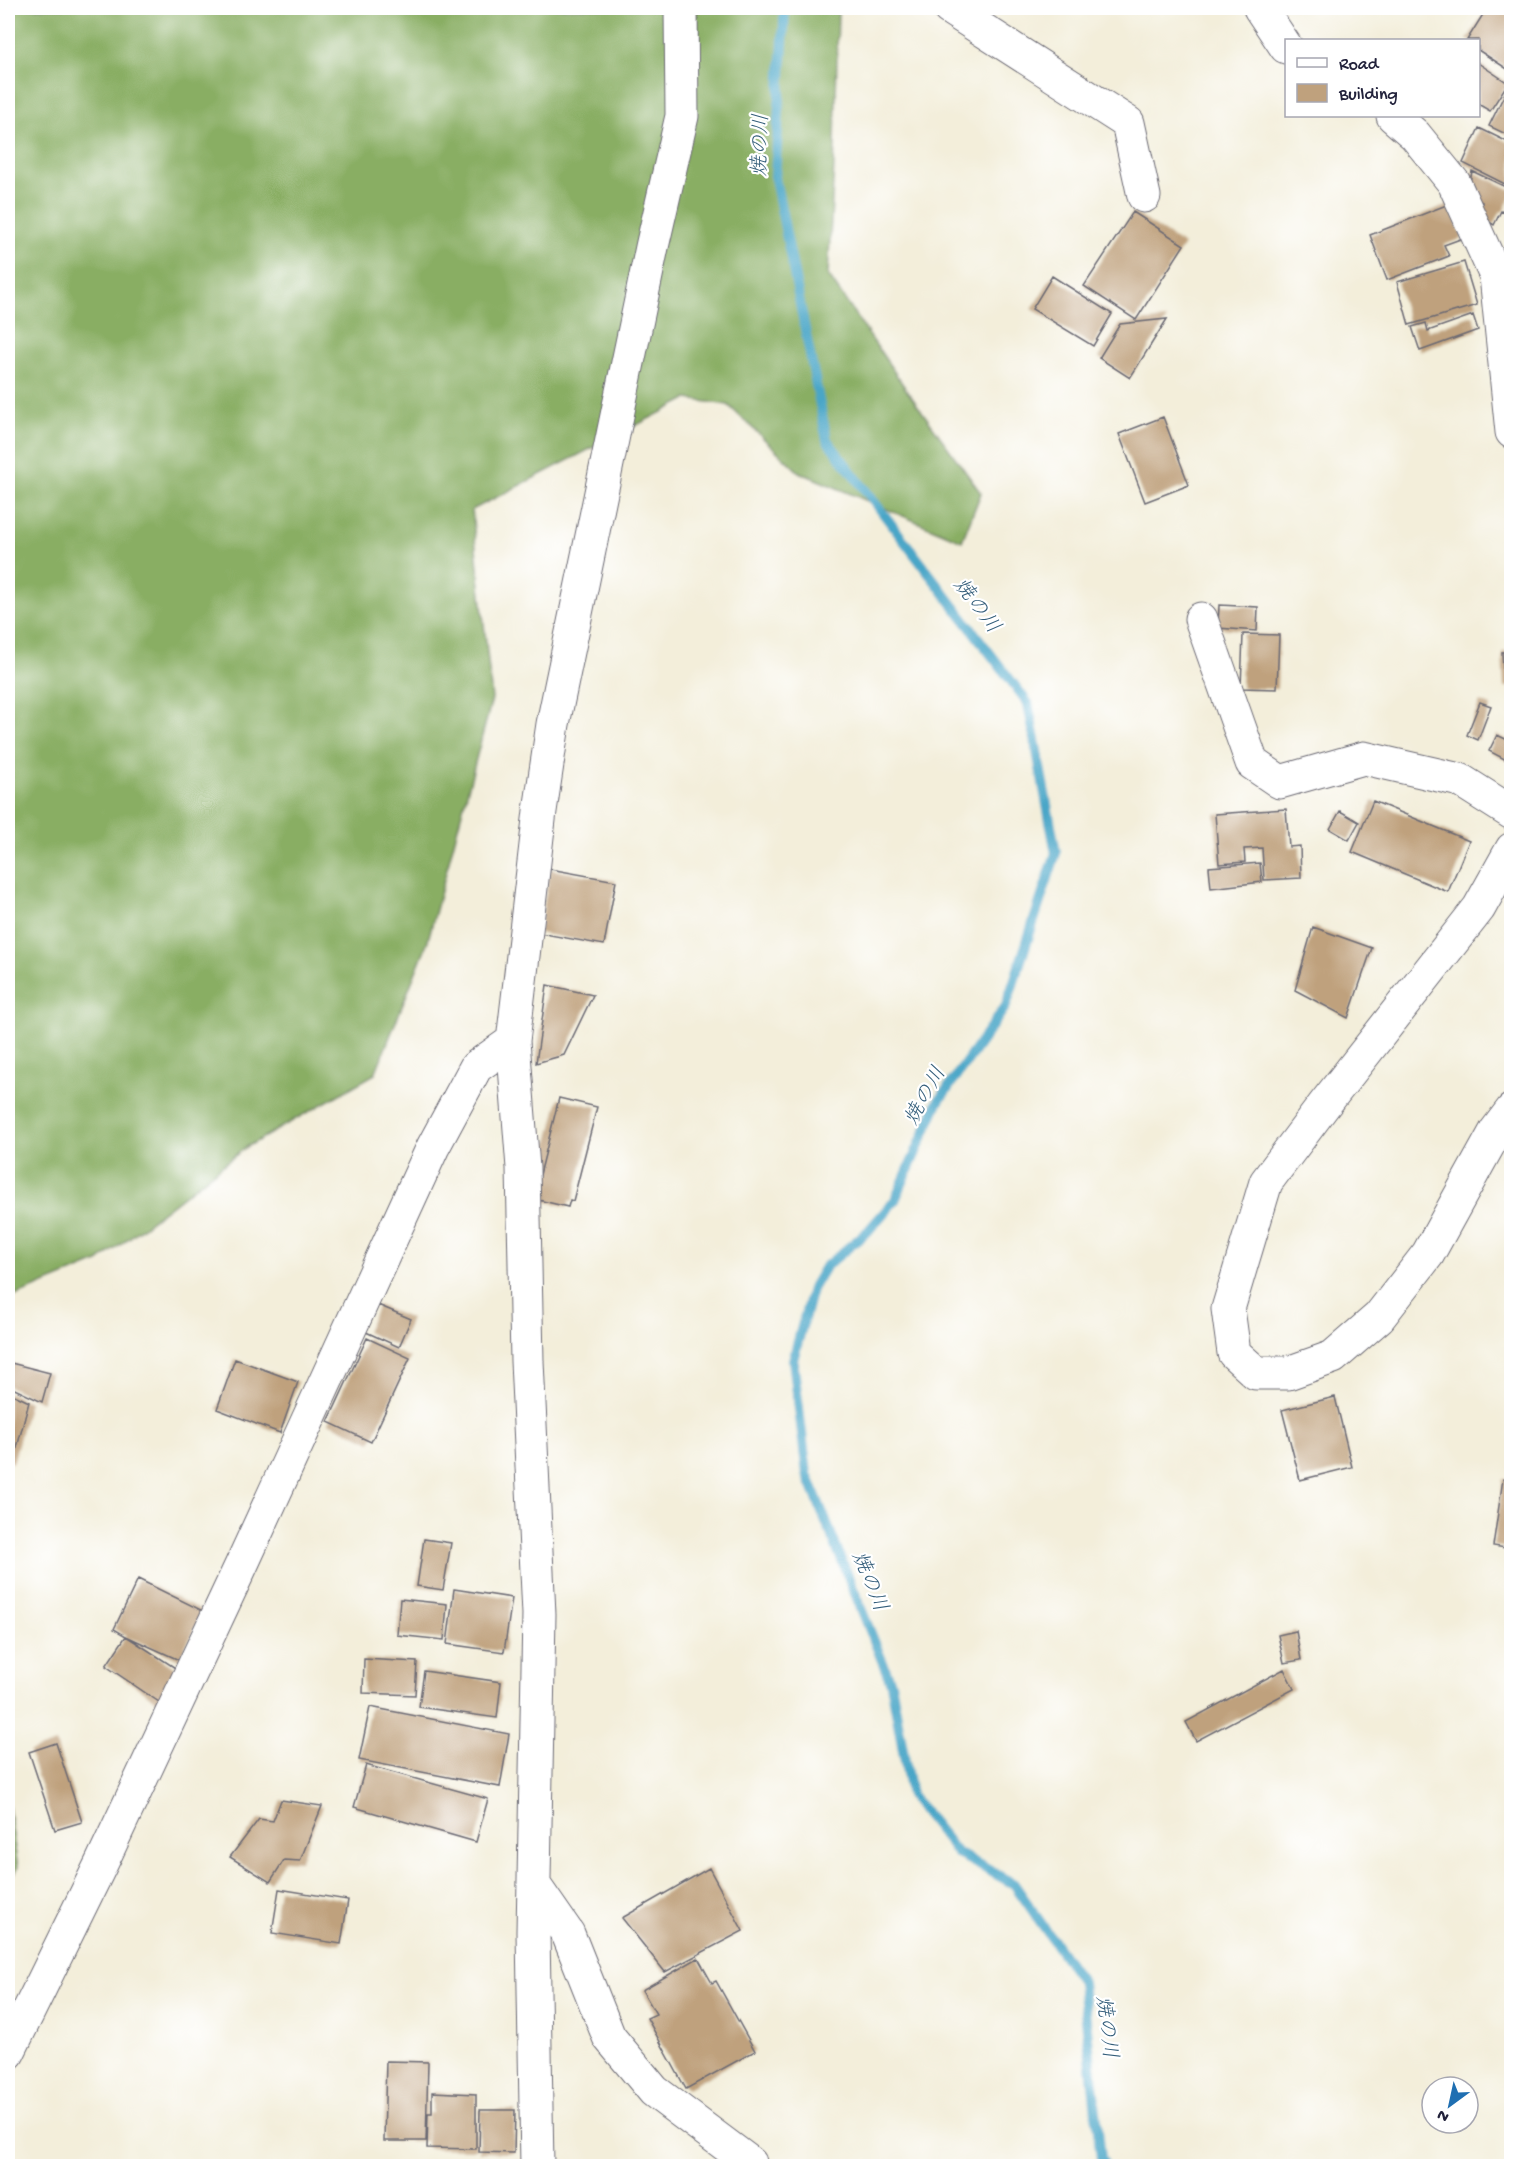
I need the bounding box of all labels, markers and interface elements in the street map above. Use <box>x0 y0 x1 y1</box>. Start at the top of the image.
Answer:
legend <box>1285 39 1480 117</box>
text: Road <box>1339 55 1380 76</box>
text: Building <box>1338 85 1398 106</box>
water label: 焼の川 <box>748 113 776 177</box>
water label: 焼の川 <box>946 574 1005 640</box>
water label: 焼の川 <box>900 1063 953 1130</box>
water label: 焼の川 <box>844 1548 892 1616</box>
water label: 焼の川 <box>1088 1995 1122 2060</box>
north arrow <box>1420 2075 1480 2135</box>
text: N <box>1434 2104 1453 2125</box>

